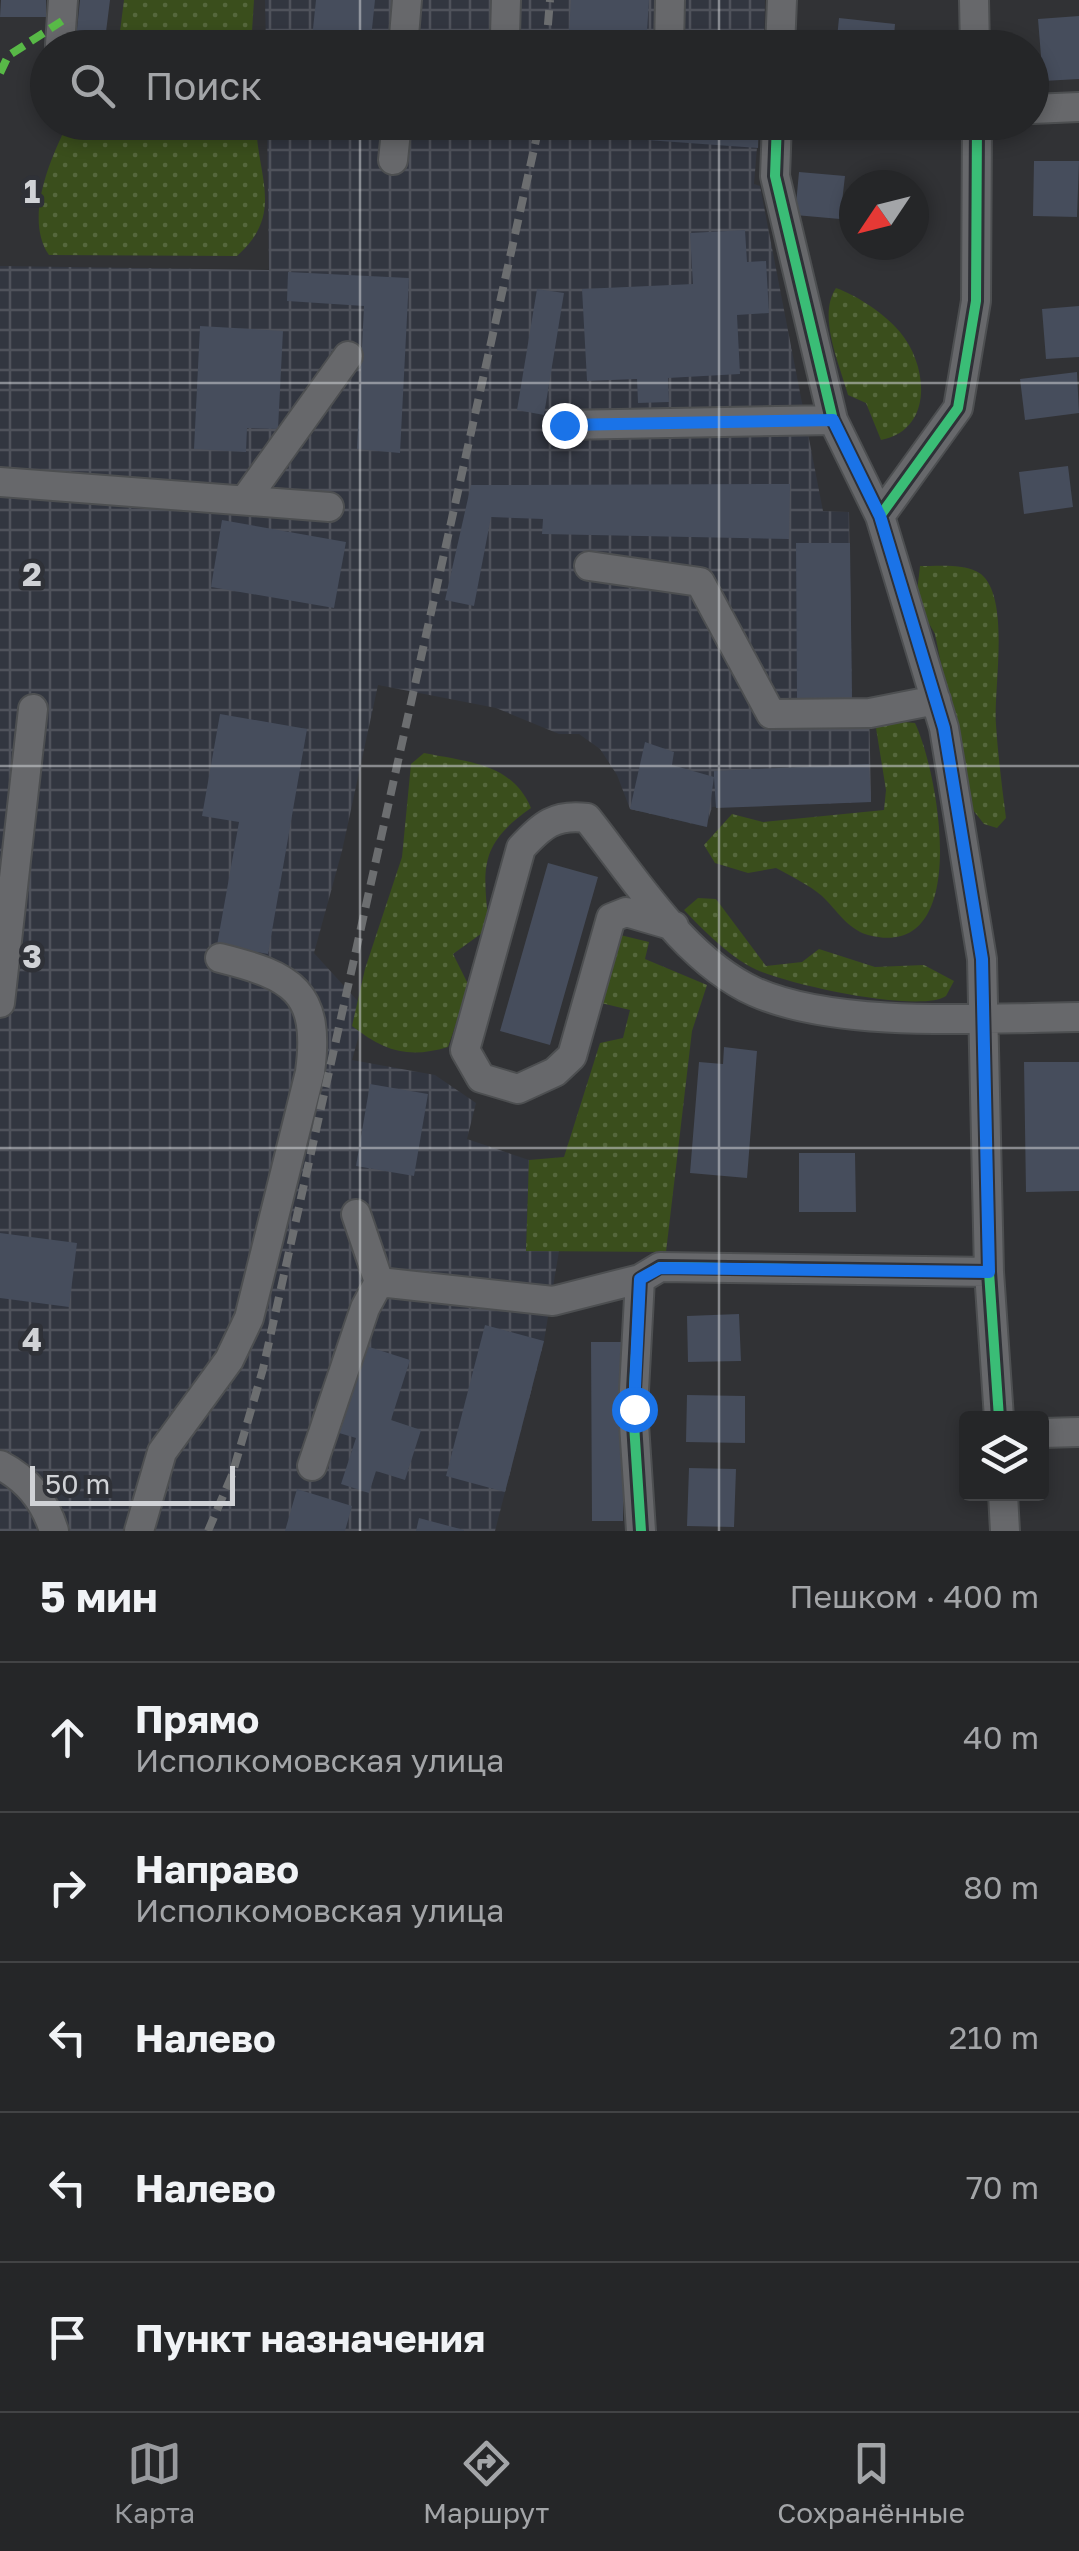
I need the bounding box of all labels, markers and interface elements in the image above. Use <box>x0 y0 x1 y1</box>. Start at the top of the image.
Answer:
search box <box>30 30 1049 140</box>
icon: search <box>65 58 120 113</box>
text: Поиск <box>145 63 262 108</box>
north arrow <box>839 170 929 260</box>
text: 1 <box>24 172 40 210</box>
route end <box>542 403 588 449</box>
text: 2 <box>22 555 42 593</box>
text: 3 <box>22 937 42 975</box>
text: 4 <box>22 1320 42 1358</box>
route start <box>612 1387 658 1433</box>
map controls <box>959 1411 1049 1501</box>
button: layers <box>959 1411 1049 1501</box>
scale bar <box>30 1461 235 1506</box>
text: 50 m <box>45 1467 110 1500</box>
text: 5 мин <box>40 1571 158 1621</box>
text: Пешком · 400 m <box>789 1577 1039 1615</box>
text: Прямо <box>135 1696 259 1741</box>
icon: ahead <box>40 1710 95 1765</box>
text: 40 m <box>963 1718 1039 1756</box>
text: Исполкомовская улица <box>135 1741 504 1779</box>
text: Направо <box>135 1846 299 1891</box>
icon: right <box>40 1860 95 1915</box>
text: 80 m <box>963 1868 1039 1906</box>
text: Исполкомовская улица <box>135 1891 504 1929</box>
icon: left <box>40 2010 95 2065</box>
text: Налево <box>135 2015 276 2060</box>
text: 210 m <box>949 2018 1039 2056</box>
icon: left <box>40 2160 95 2215</box>
text: Налево <box>135 2165 276 2210</box>
text: 70 m <box>966 2168 1039 2206</box>
icon: arrive <box>40 2310 95 2365</box>
text: Пункт назначения <box>135 2315 485 2360</box>
tab: Карта <box>114 2436 195 2529</box>
tab: Маршрут <box>423 2436 549 2529</box>
tab: Сохранённые <box>777 2436 965 2529</box>

